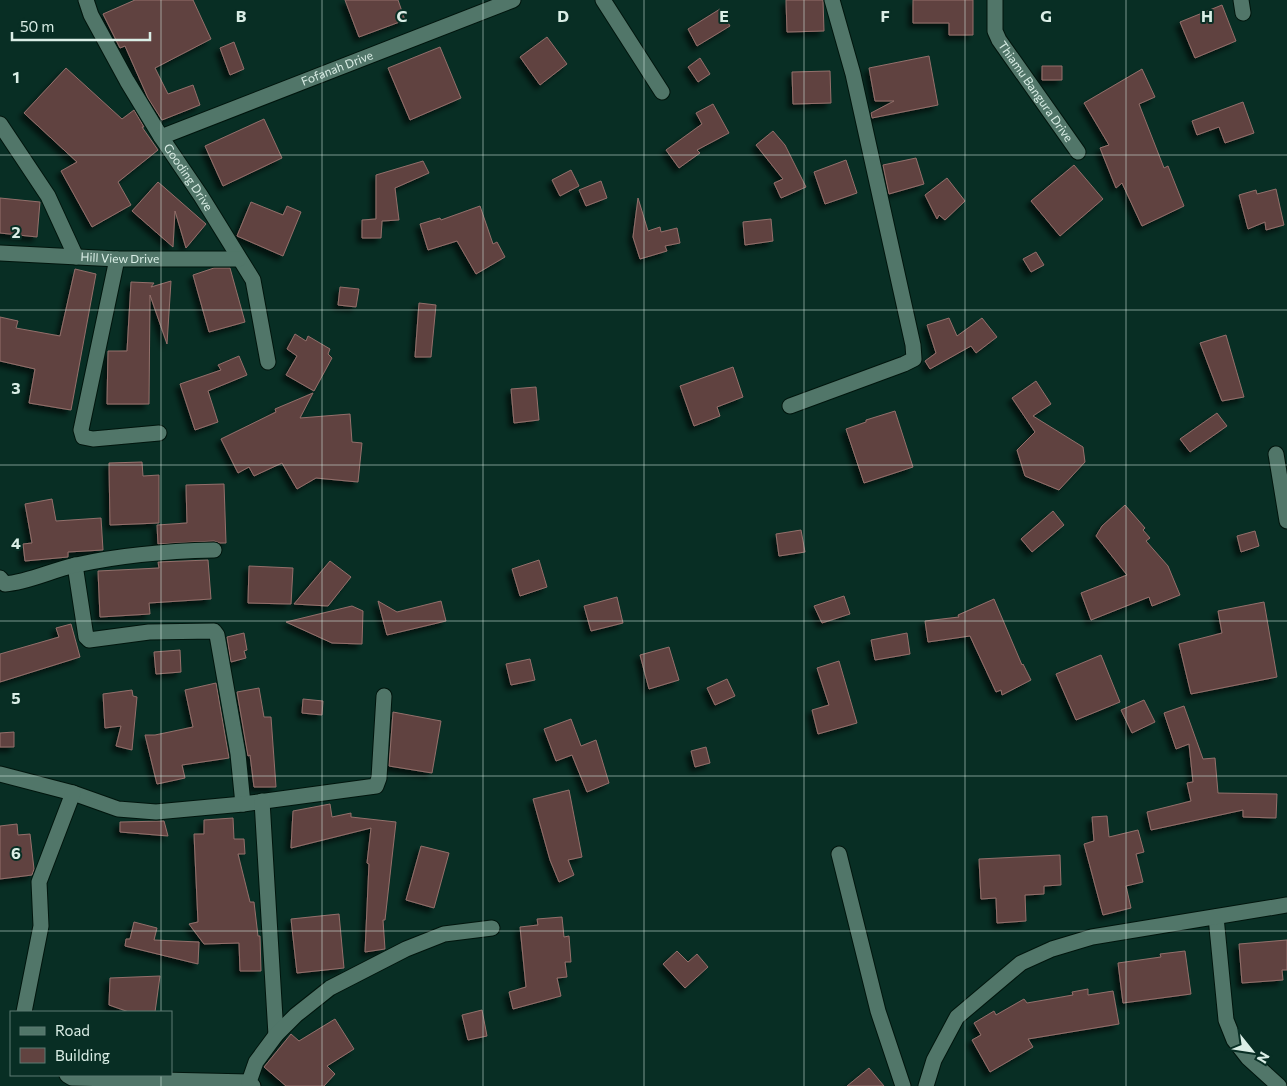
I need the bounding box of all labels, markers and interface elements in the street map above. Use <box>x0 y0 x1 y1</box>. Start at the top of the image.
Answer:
text: B <box>236 6 247 25</box>
text: C <box>397 6 408 25</box>
text: D <box>557 6 569 25</box>
text: E <box>719 6 729 25</box>
text: F <box>880 6 890 25</box>
text: G <box>1040 6 1052 25</box>
text: H <box>1201 6 1213 25</box>
scale bar <box>12 10 150 42</box>
text: 50 m <box>20 17 54 35</box>
street label: Thiamu Bangura Drive <box>996 38 1076 144</box>
street label: Fofanah Drive <box>299 47 375 88</box>
text: 1 <box>12 67 20 86</box>
street label: Gooding Drive <box>161 140 216 213</box>
text: 2 <box>11 222 21 241</box>
street label: Hill View Drive <box>80 249 159 265</box>
text: 3 <box>11 378 21 397</box>
text: 4 <box>11 533 21 552</box>
text: 5 <box>11 688 21 707</box>
text: 6 <box>11 843 21 862</box>
legend <box>10 1011 172 1076</box>
text: Road <box>55 1021 90 1039</box>
north arrow <box>1227 1026 1277 1076</box>
text: Building <box>55 1046 110 1064</box>
text: N <box>1254 1049 1274 1067</box>

